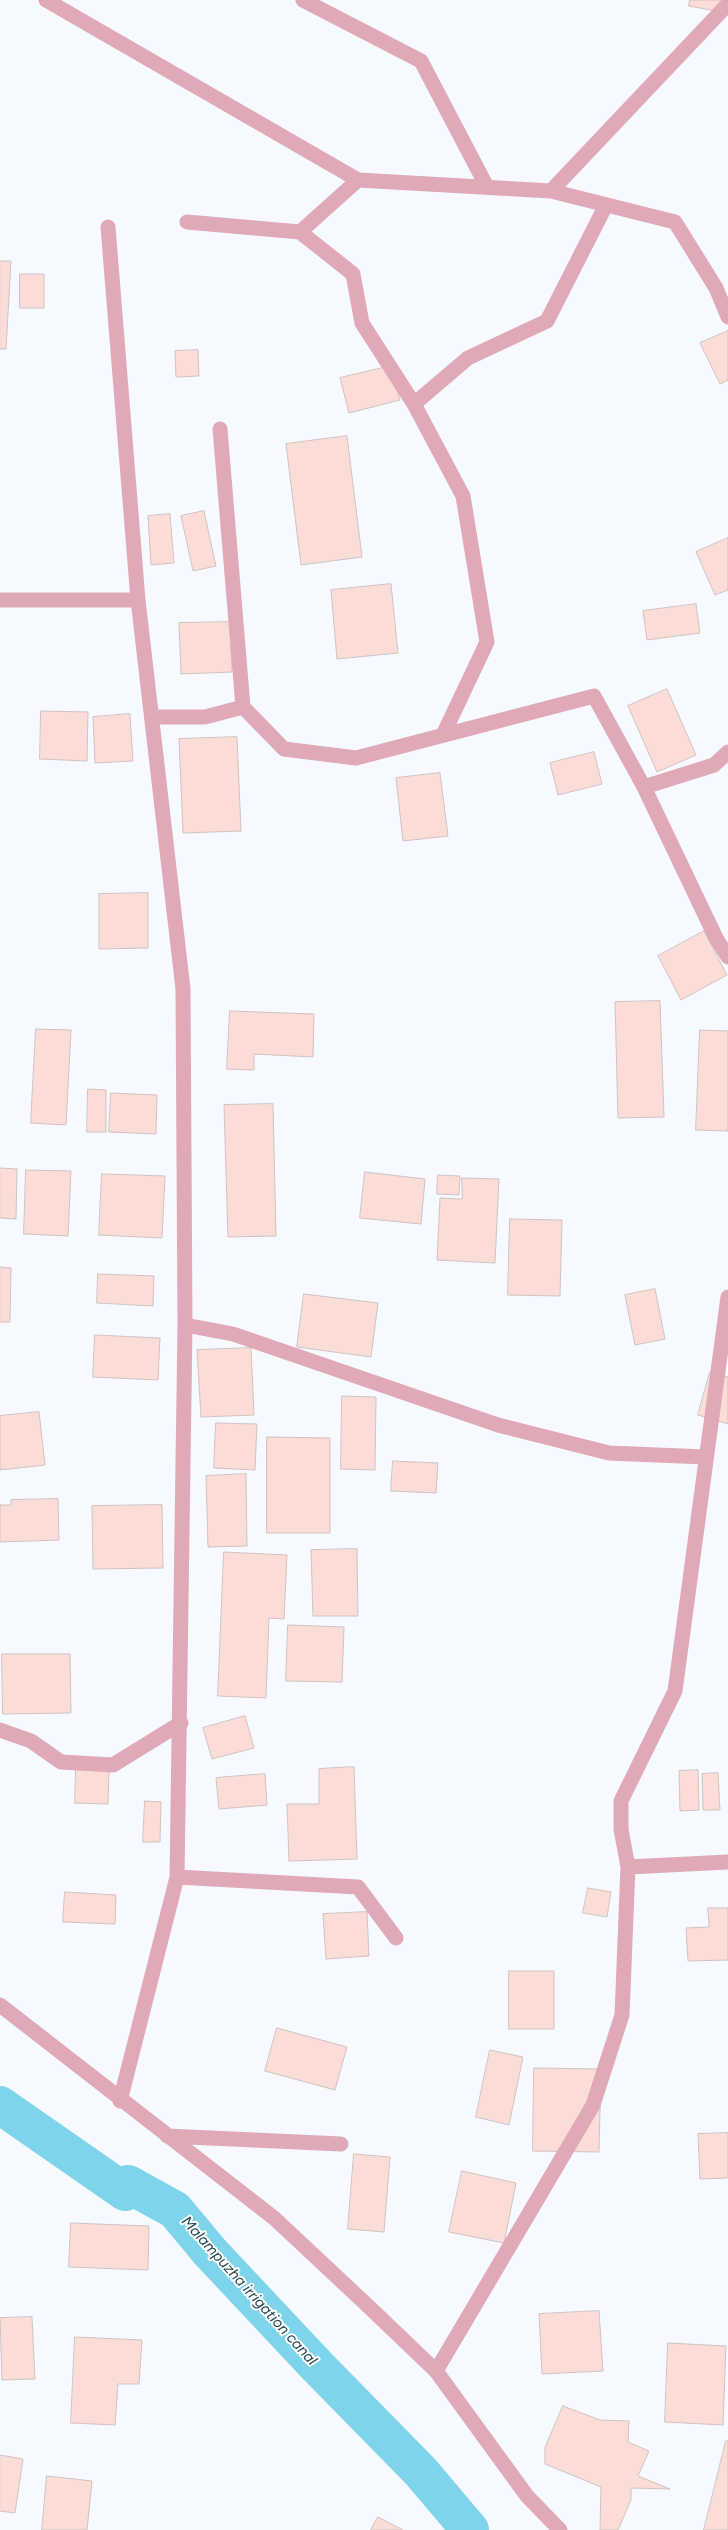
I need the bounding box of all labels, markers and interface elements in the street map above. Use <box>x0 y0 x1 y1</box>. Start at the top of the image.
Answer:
water label: Malampuzha irrigation canal <box>177 2213 321 2369</box>

